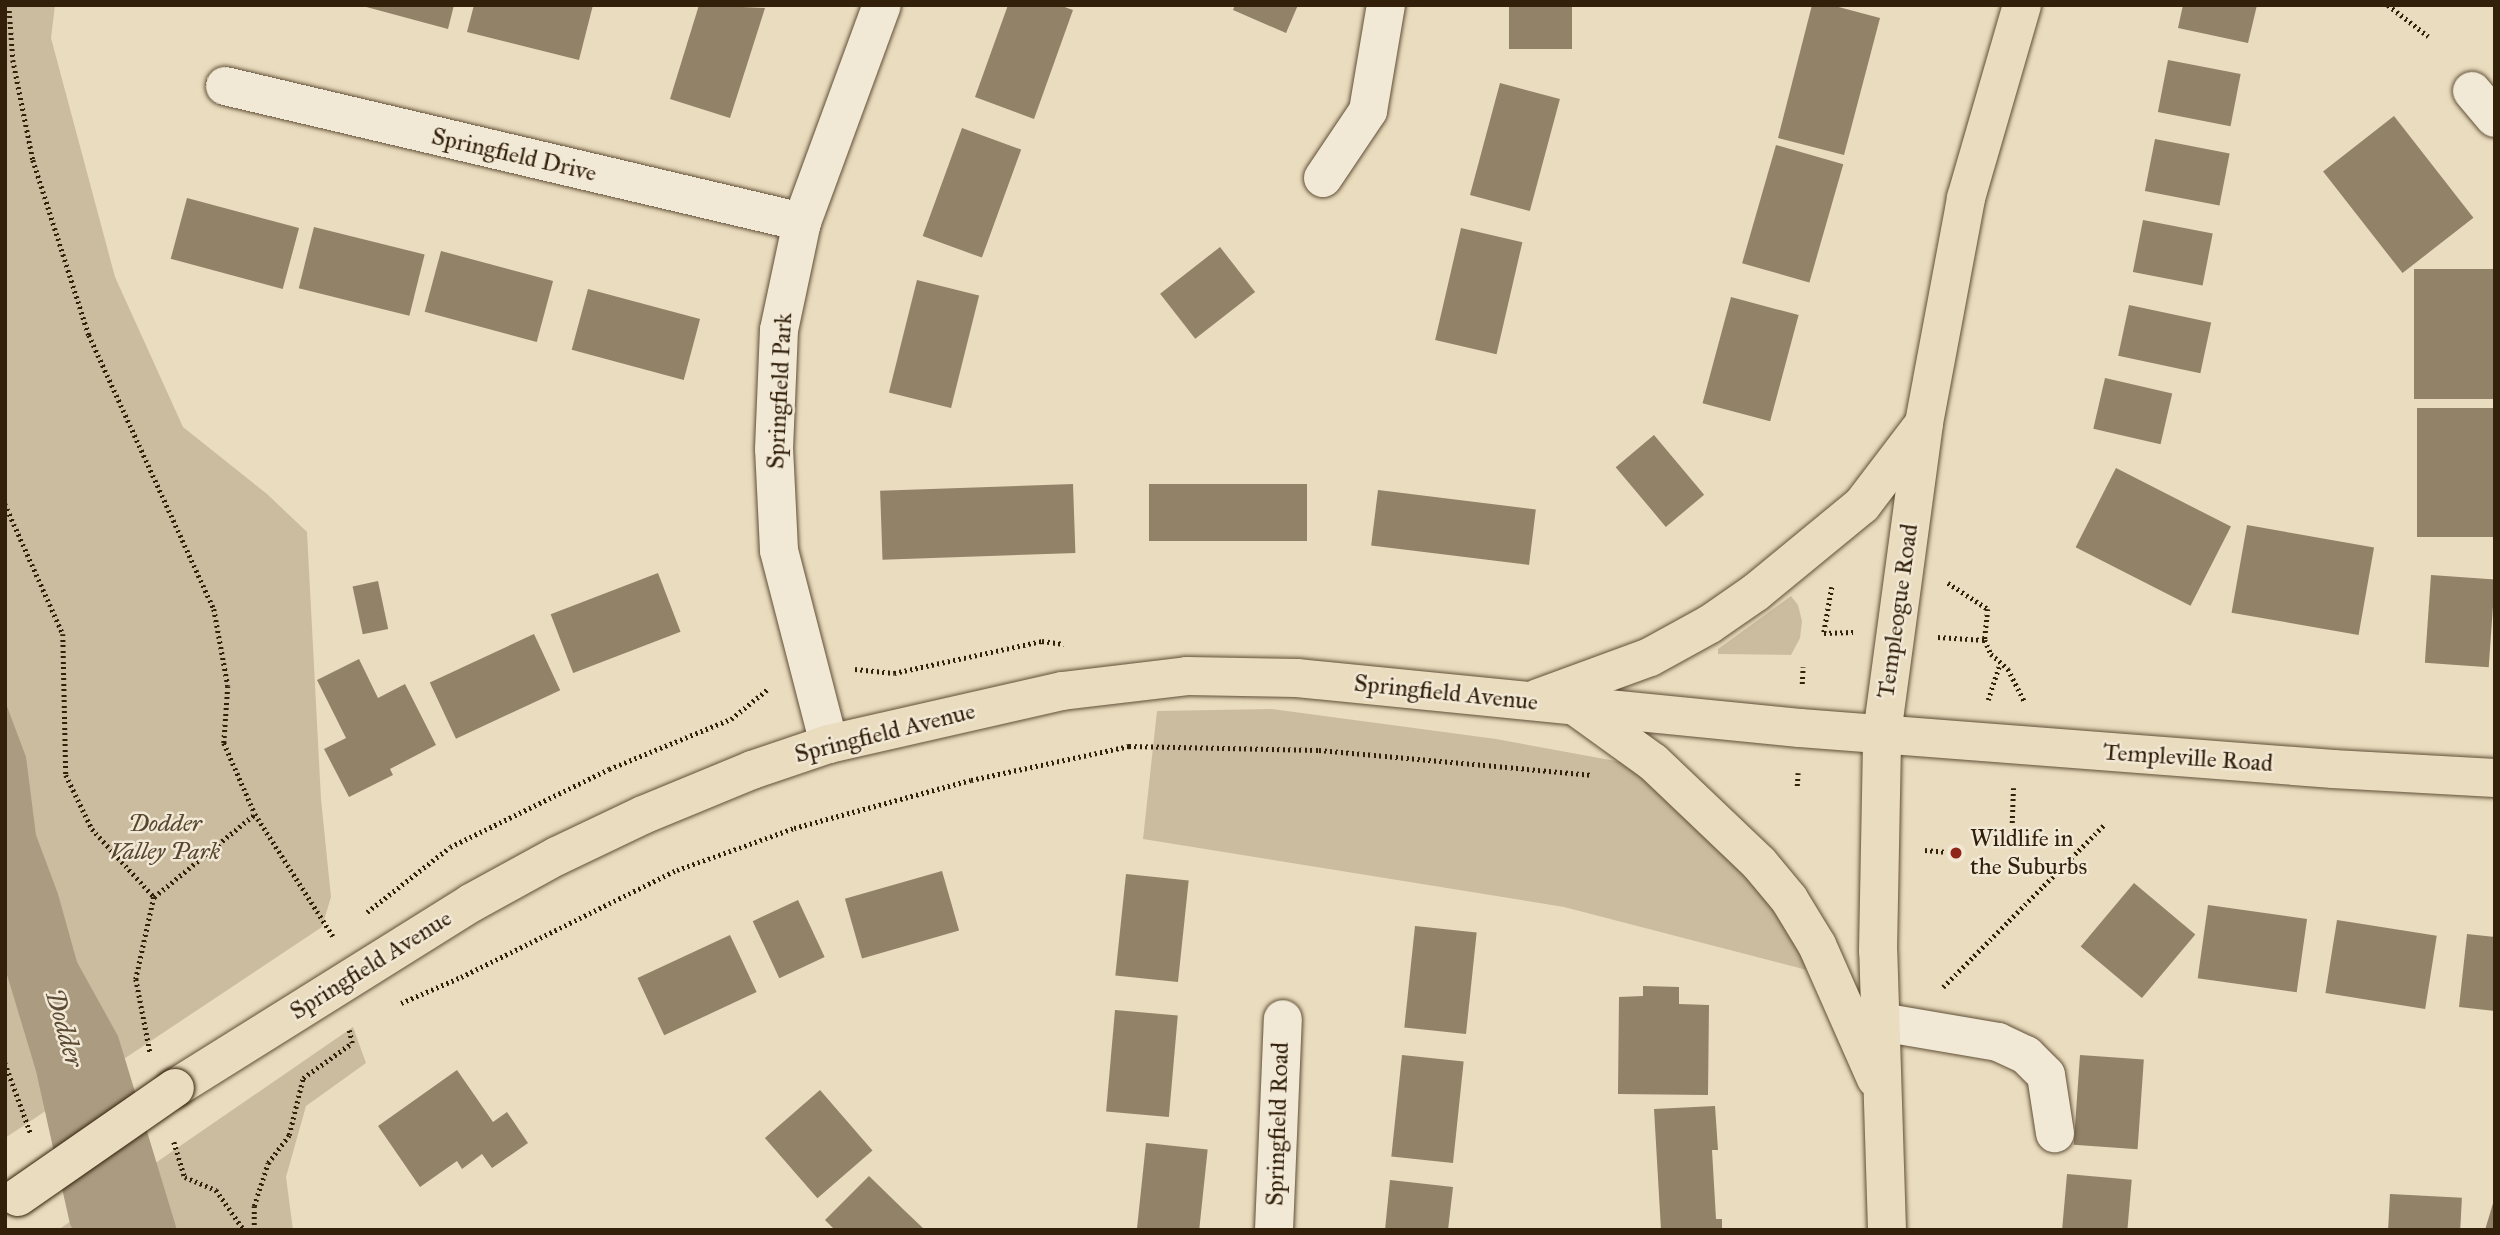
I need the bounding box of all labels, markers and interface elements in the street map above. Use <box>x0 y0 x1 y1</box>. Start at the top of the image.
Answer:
street label: Springfield Drive <box>429 122 599 188</box>
street label: Springfield Park <box>762 312 798 470</box>
street label: Templeogue Road <box>1872 522 1924 700</box>
street label: Springfield Avenue <box>1352 669 1540 717</box>
street label: Springfield Avenue <box>792 697 978 769</box>
street label: Templeville Road <box>2102 738 2274 778</box>
park label: Dodder Valley Park <box>110 810 220 866</box>
place label: Wildlife in the Suburbs <box>1970 825 2087 881</box>
marker: Wildlife in the Suburbs <box>1948 845 1964 861</box>
street label: Springfield Avenue <box>285 904 457 1026</box>
water label: Dodder <box>38 985 90 1071</box>
street label: Springfield Road <box>1261 1041 1295 1207</box>

